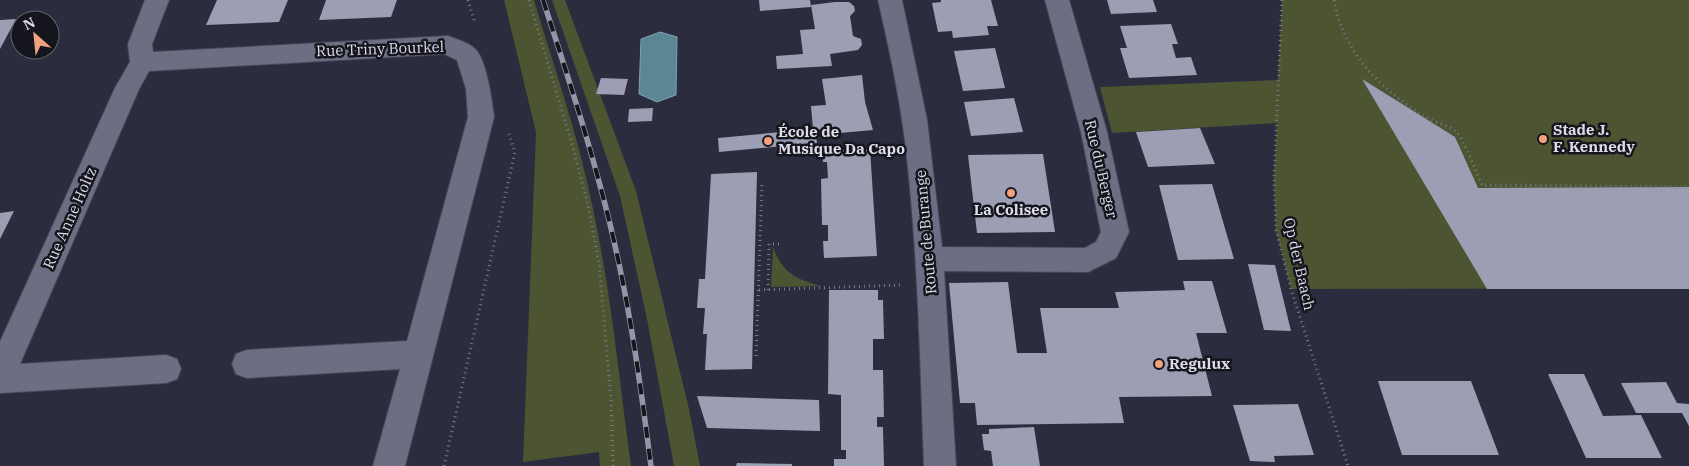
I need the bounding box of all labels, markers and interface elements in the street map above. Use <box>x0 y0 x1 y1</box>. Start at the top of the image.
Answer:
north arrow <box>10 10 60 60</box>
text: N <box>20 13 38 34</box>
street label: Rue Triny Bourkel <box>316 37 444 60</box>
street label: Rue du Berger <box>1081 118 1122 220</box>
place label: Stade J. F. Kennedy <box>1553 120 1635 156</box>
place label: École de Musique Da Capo <box>778 122 905 158</box>
marker: Stade J. F. Kennedy <box>1537 133 1549 145</box>
marker: École de Musique Da Capo <box>762 135 774 147</box>
street label: Rue Anne Holtz <box>39 164 100 272</box>
street label: Route de Burange <box>911 169 940 295</box>
marker: La Colisee <box>1005 187 1017 199</box>
place label: La Colisee <box>974 200 1048 219</box>
street label: Op der Baach <box>1280 216 1319 312</box>
place label: Regulux <box>1169 354 1230 373</box>
marker: Regulux <box>1153 358 1165 370</box>

